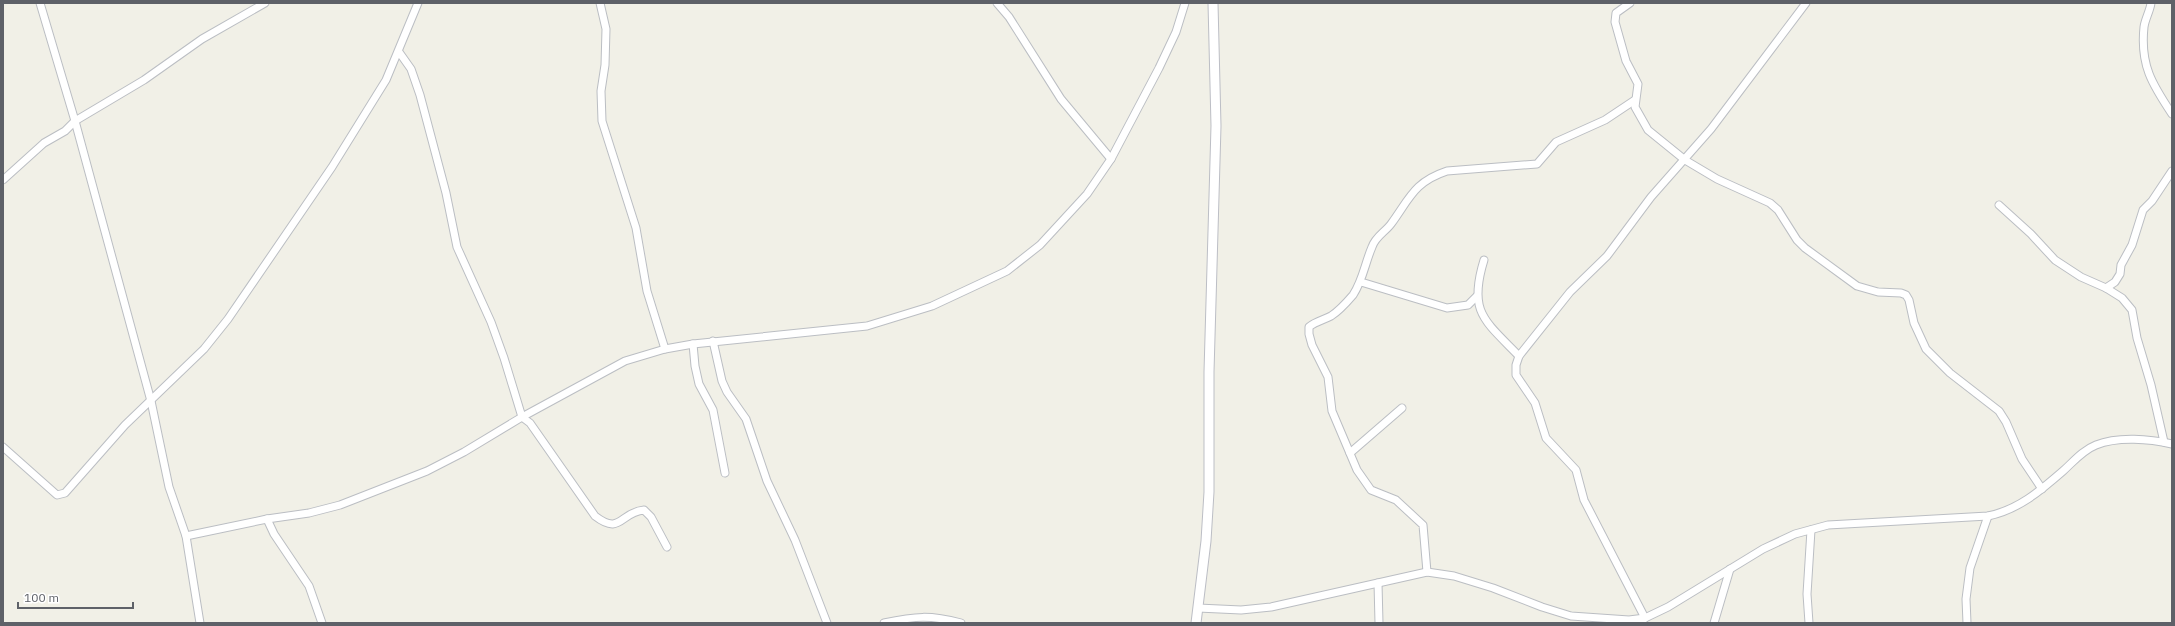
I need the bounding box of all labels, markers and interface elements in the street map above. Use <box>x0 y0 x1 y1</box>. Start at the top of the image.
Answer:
scale bar <box>18 584 133 610</box>
text: 100 m <box>24 590 59 605</box>

